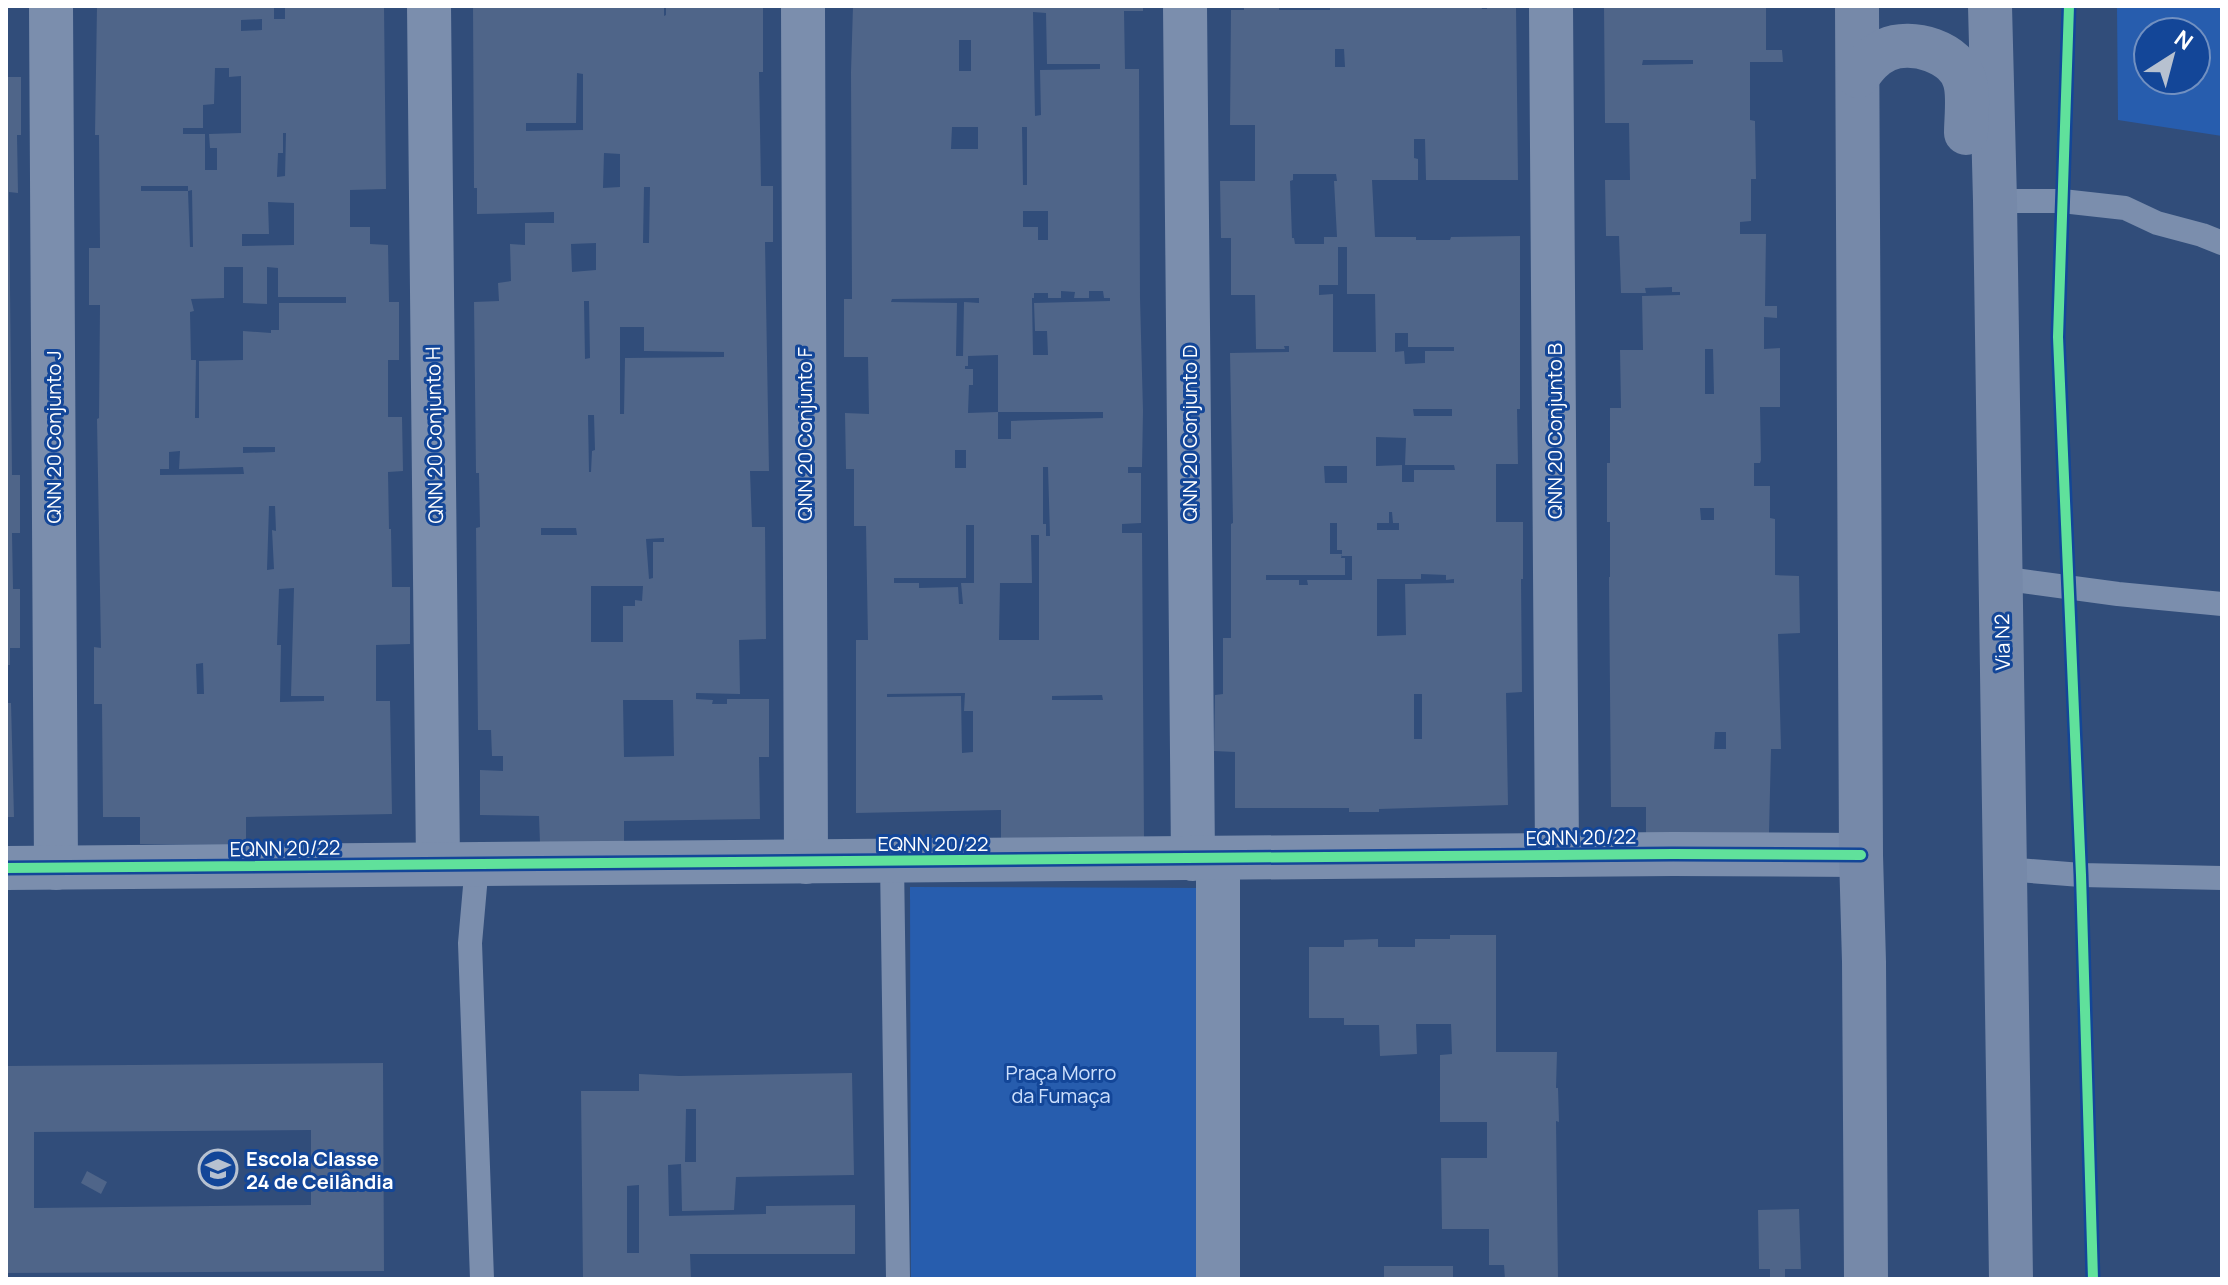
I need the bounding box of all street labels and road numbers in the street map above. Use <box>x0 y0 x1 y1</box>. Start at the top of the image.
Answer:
street label: QNN 20 Conjunto B <box>1541 343 1568 519</box>
street label: QNN 20 Conjunto D <box>1176 344 1203 522</box>
street label: QNN 20 Conjunto H <box>419 346 449 524</box>
street label: QNN 20 Conjunto F <box>791 347 818 521</box>
street label: QNN 20 Conjunto J <box>40 351 67 523</box>
street label: Via N2 <box>1988 613 2016 671</box>
street label: EQNN 20/22 <box>1525 823 1637 851</box>
street label: EQNN 20/22 <box>878 830 988 857</box>
street label: EQNN 20/22 <box>229 834 341 862</box>

